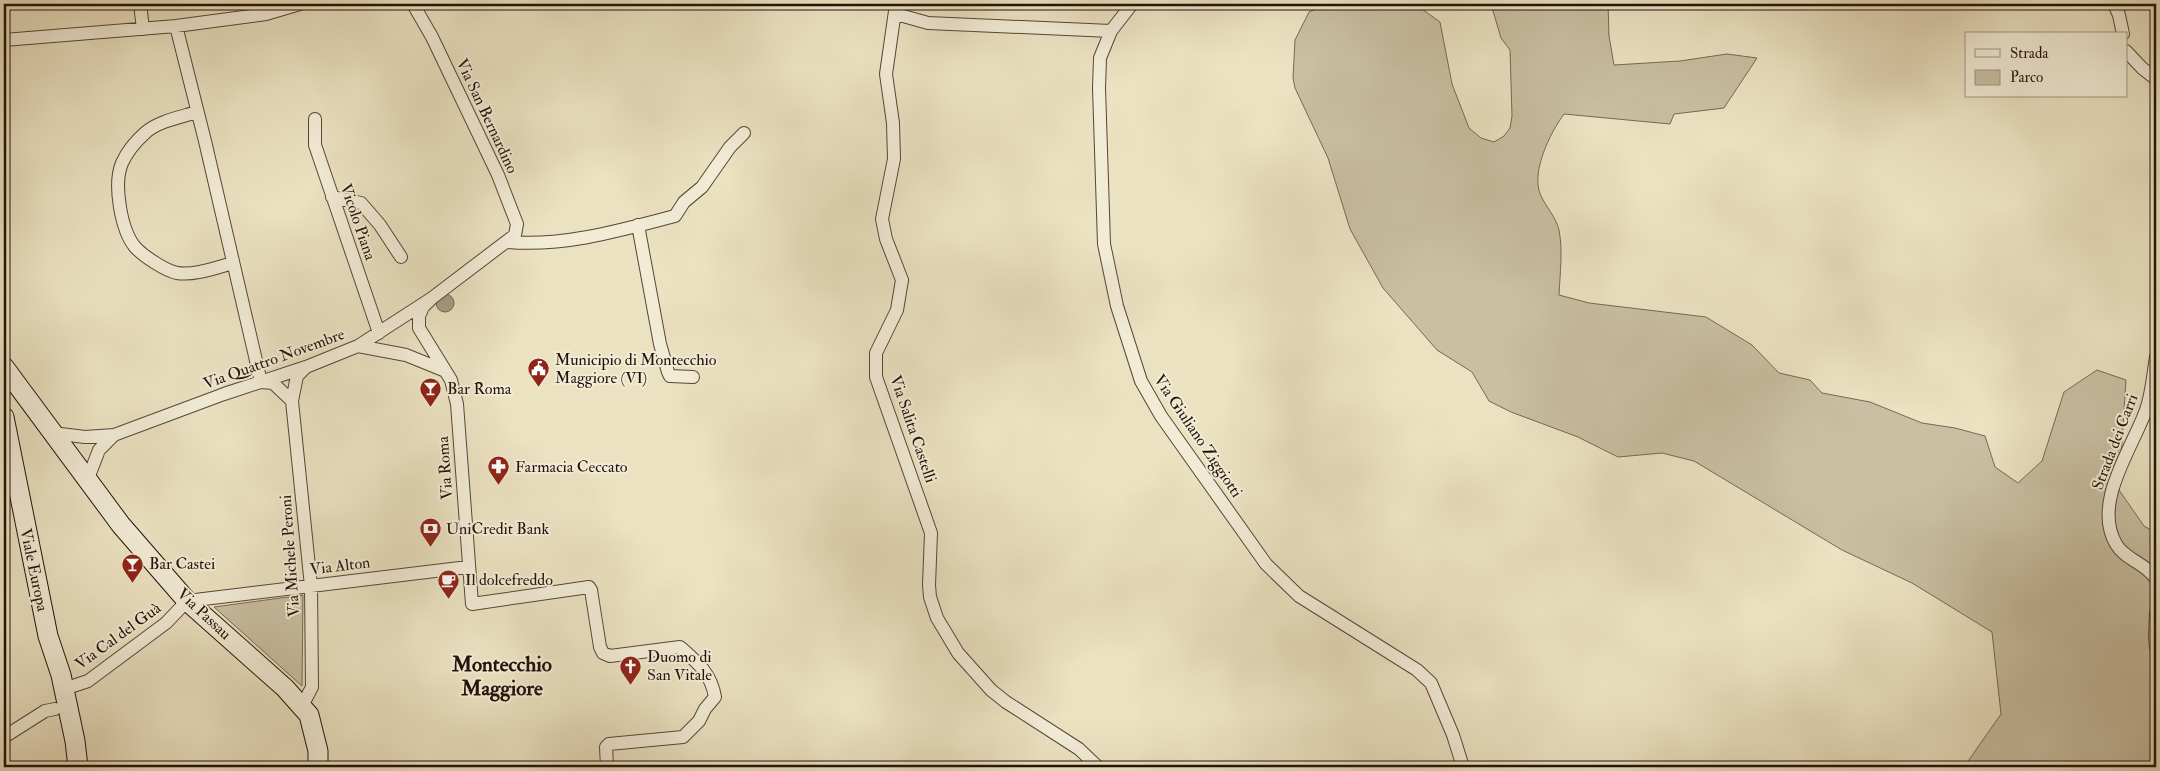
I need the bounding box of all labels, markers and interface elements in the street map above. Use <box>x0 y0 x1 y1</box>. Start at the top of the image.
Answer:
legend <box>1965 32 2128 98</box>
text: Strada <box>2010 44 2049 63</box>
street label: Via San Bernardino <box>452 55 522 177</box>
text: Parco <box>2010 68 2043 87</box>
street label: Vicolo Piana <box>336 181 381 263</box>
street label: Via Quattro Novembre <box>201 324 348 394</box>
place label: Municipio di Montecchio Maggiore (VI) <box>555 350 717 388</box>
public building icon: Municipio di Montecchio Maggiore (VI) <box>527 357 551 388</box>
street label: Via Giuliano Ziggiotti <box>1149 371 1247 501</box>
street label: Via Salita Castelli <box>885 373 941 485</box>
bar icon: Bar Roma <box>419 377 443 408</box>
place label: Bar Roma <box>447 379 512 399</box>
street label: Strada dei Carri <box>2088 391 2142 493</box>
street label: Via Roma <box>433 435 457 500</box>
pharmacy icon: Farmacia Ceccato <box>487 455 511 486</box>
place label: Farmacia Ceccato <box>515 457 628 477</box>
street label: Via Michele Peroni <box>276 494 304 618</box>
bank icon: UniCredit Bank <box>418 517 442 548</box>
place label: UniCredit Bank <box>446 519 550 539</box>
street label: Viale Europa <box>14 527 53 614</box>
bar icon: Bar Castei <box>121 552 145 583</box>
street label: Via Alton <box>309 552 371 580</box>
place label: Bar Castei <box>149 554 215 574</box>
cafe icon: Il dolcefreddo <box>437 568 461 599</box>
place label: Il dolcefreddo <box>465 570 553 590</box>
street label: Via Passau <box>173 584 235 644</box>
street label: Via Cal del Guà <box>71 598 165 674</box>
place label: Duomo di San Vitale <box>647 647 712 685</box>
district label: Montecchio Maggiore <box>451 651 552 702</box>
church icon: Duomo di San Vitale <box>619 654 643 685</box>

